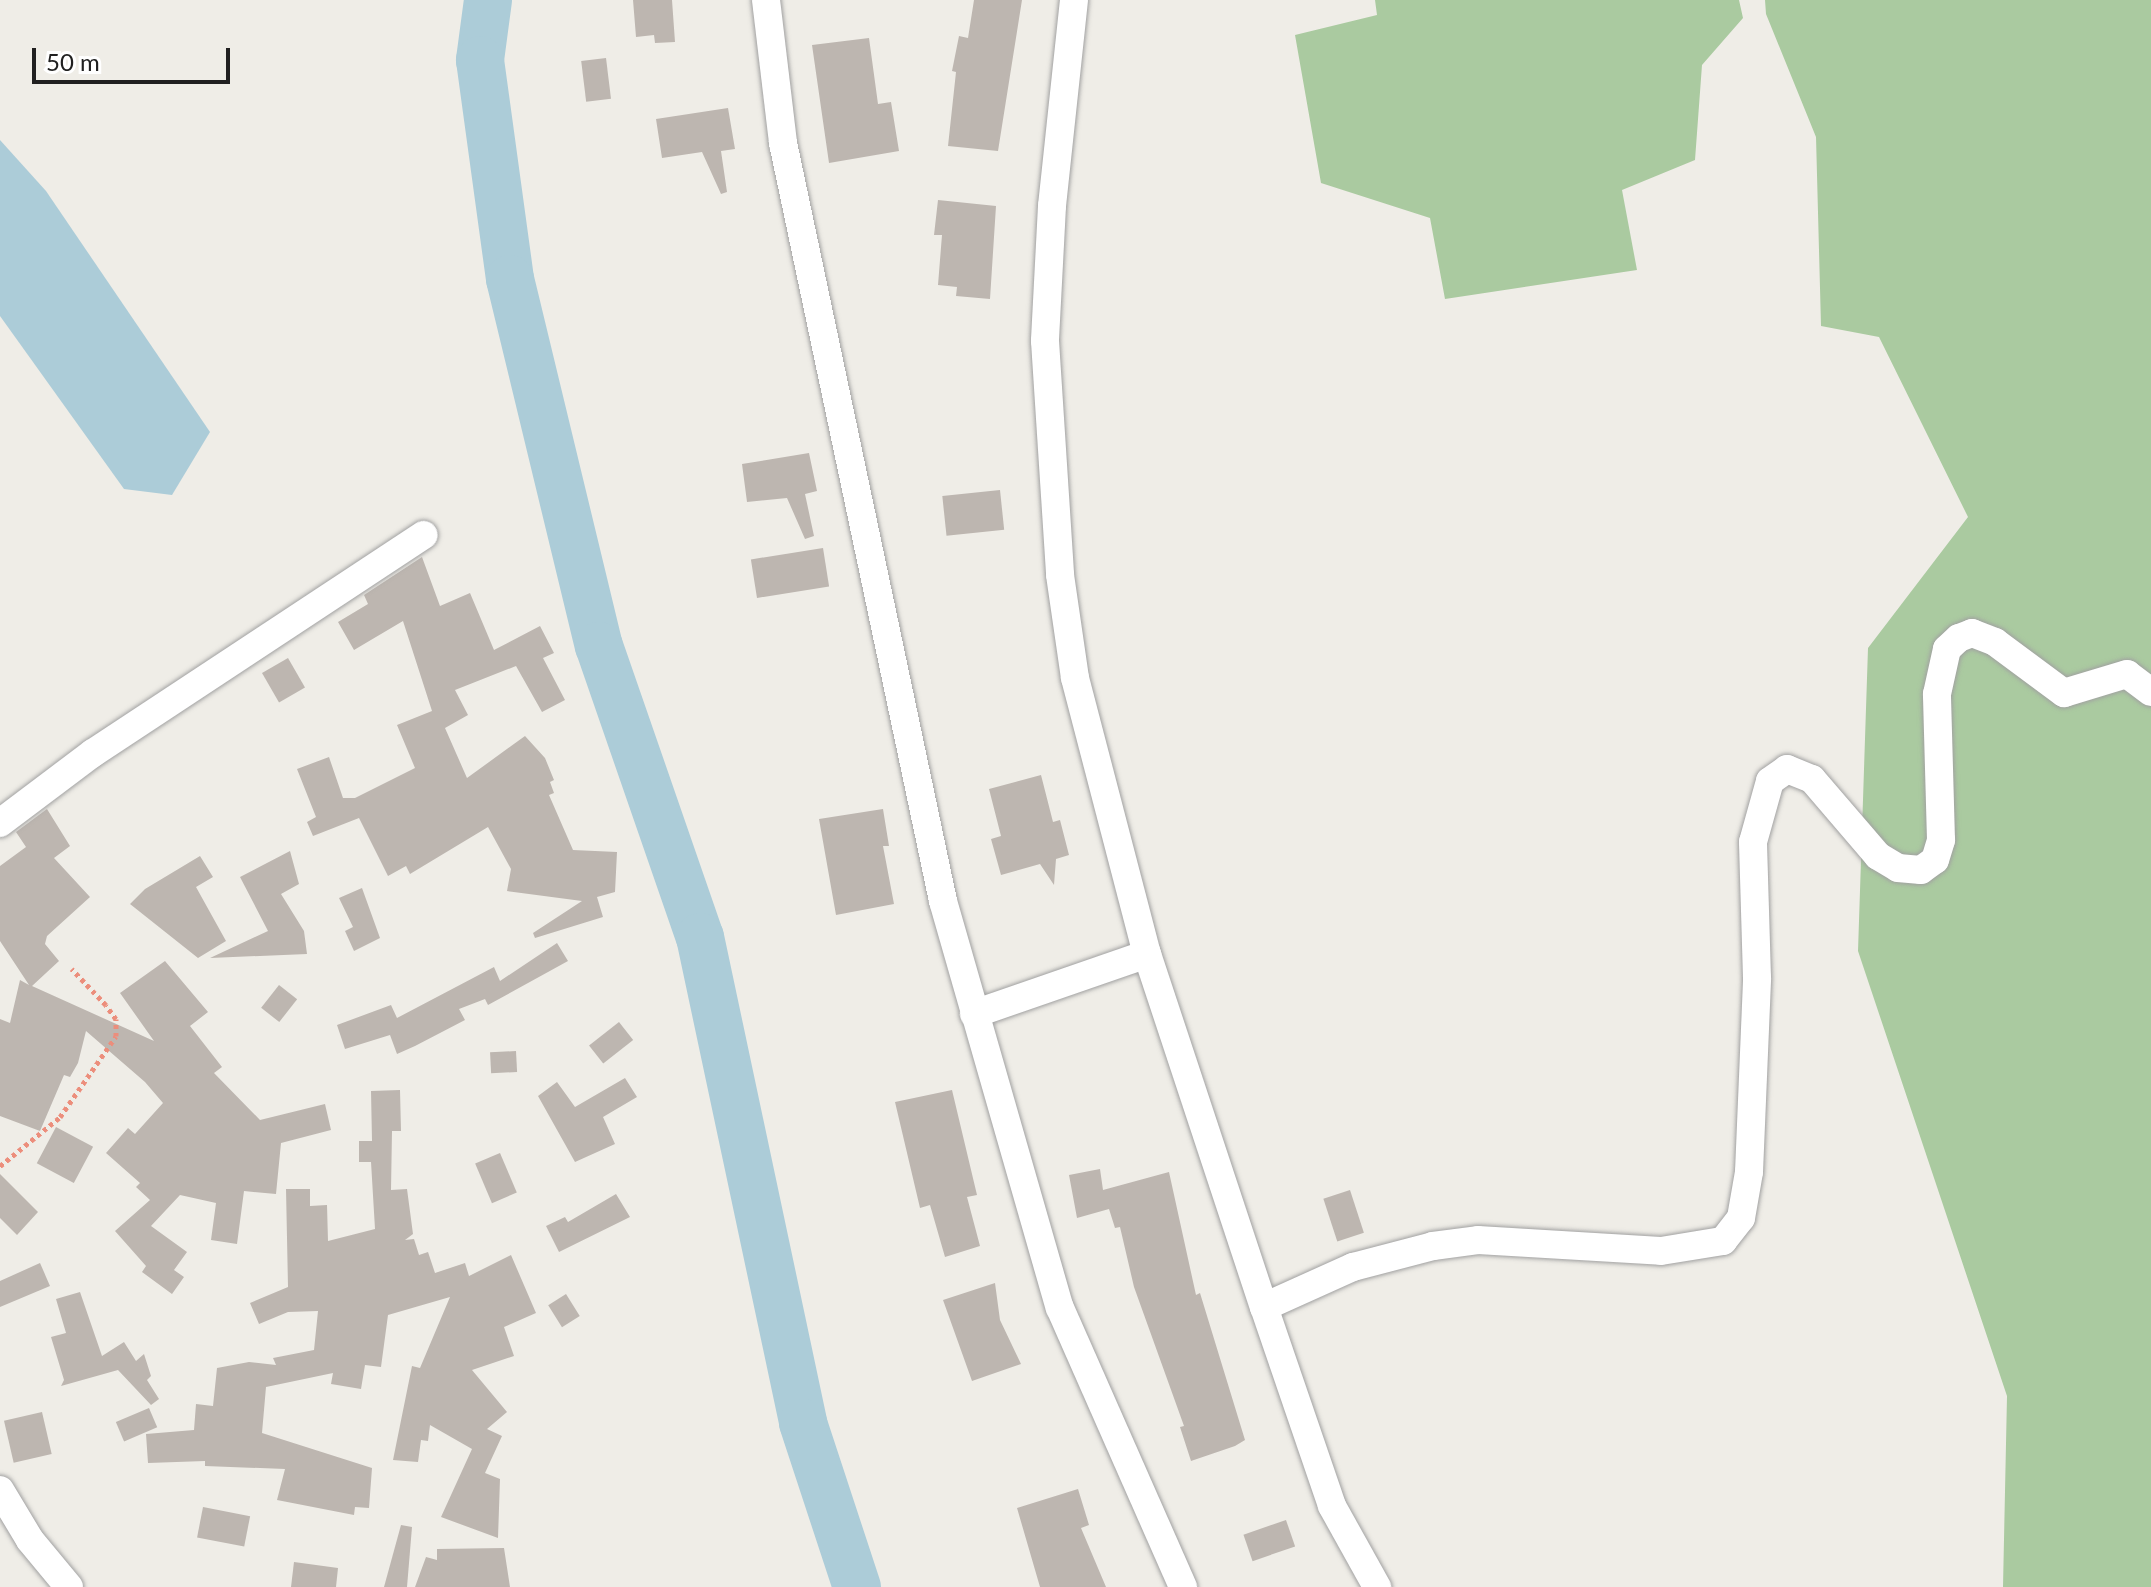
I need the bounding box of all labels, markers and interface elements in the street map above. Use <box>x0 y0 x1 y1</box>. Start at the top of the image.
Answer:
scale bar <box>36 32 234 82</box>
text: 50 m <box>46 47 100 76</box>

